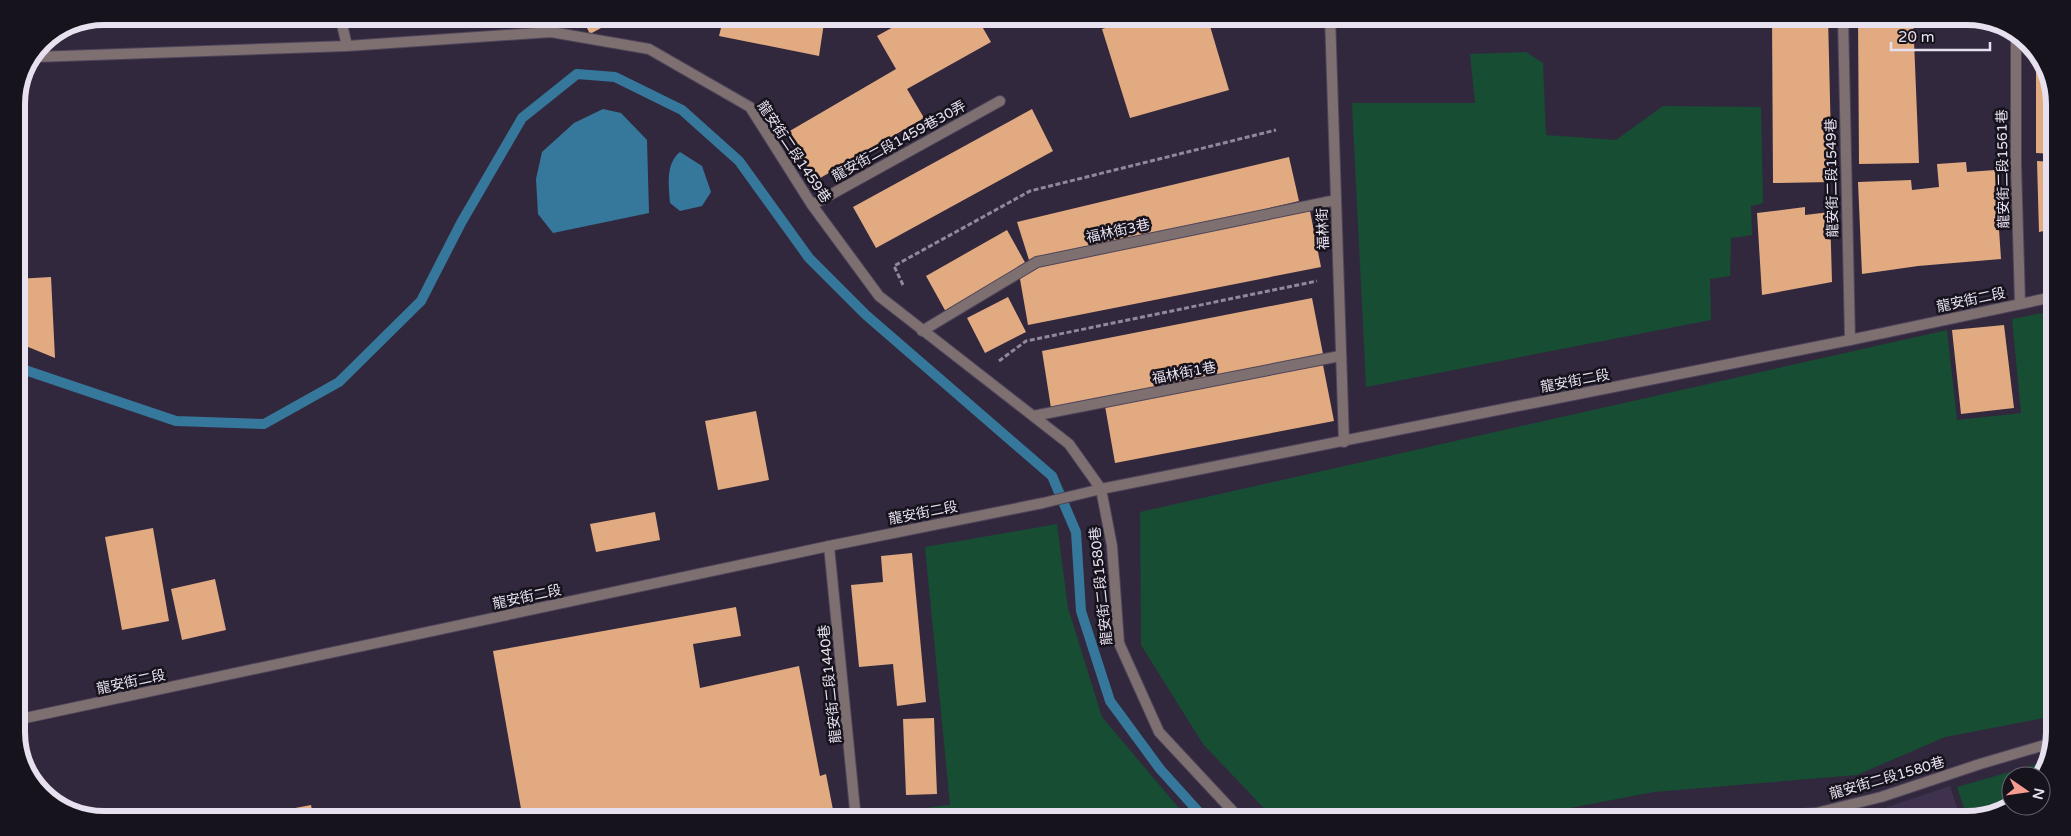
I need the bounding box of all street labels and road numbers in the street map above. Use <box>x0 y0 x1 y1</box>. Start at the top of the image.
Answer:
street label: 龍安街二段1459巷30弄 <box>829 97 969 185</box>
street label: 龍安街二段1459巷 <box>754 98 834 206</box>
street label: 龍安街二段1561巷 <box>1993 109 2013 229</box>
street label: 龍安街二段1549巷 <box>1822 118 1842 238</box>
street label: 福林街 <box>1314 208 1332 250</box>
street label: 福林街3巷 <box>1085 216 1151 246</box>
street label: 龍安街二段 <box>1935 284 2007 316</box>
street label: 福林街1巷 <box>1151 358 1217 388</box>
street label: 龍安街二段 <box>1539 366 1611 396</box>
street label: 龍安街二段 <box>887 498 959 528</box>
street label: 龍安街二段1580巷 <box>1086 526 1116 646</box>
street label: 龍安街二段 <box>491 581 563 613</box>
street label: 龍安街二段1440巷 <box>815 624 845 744</box>
street label: 龍安街二段 <box>95 666 167 698</box>
street label: 龍安街二段1580巷 <box>1827 753 1947 803</box>

